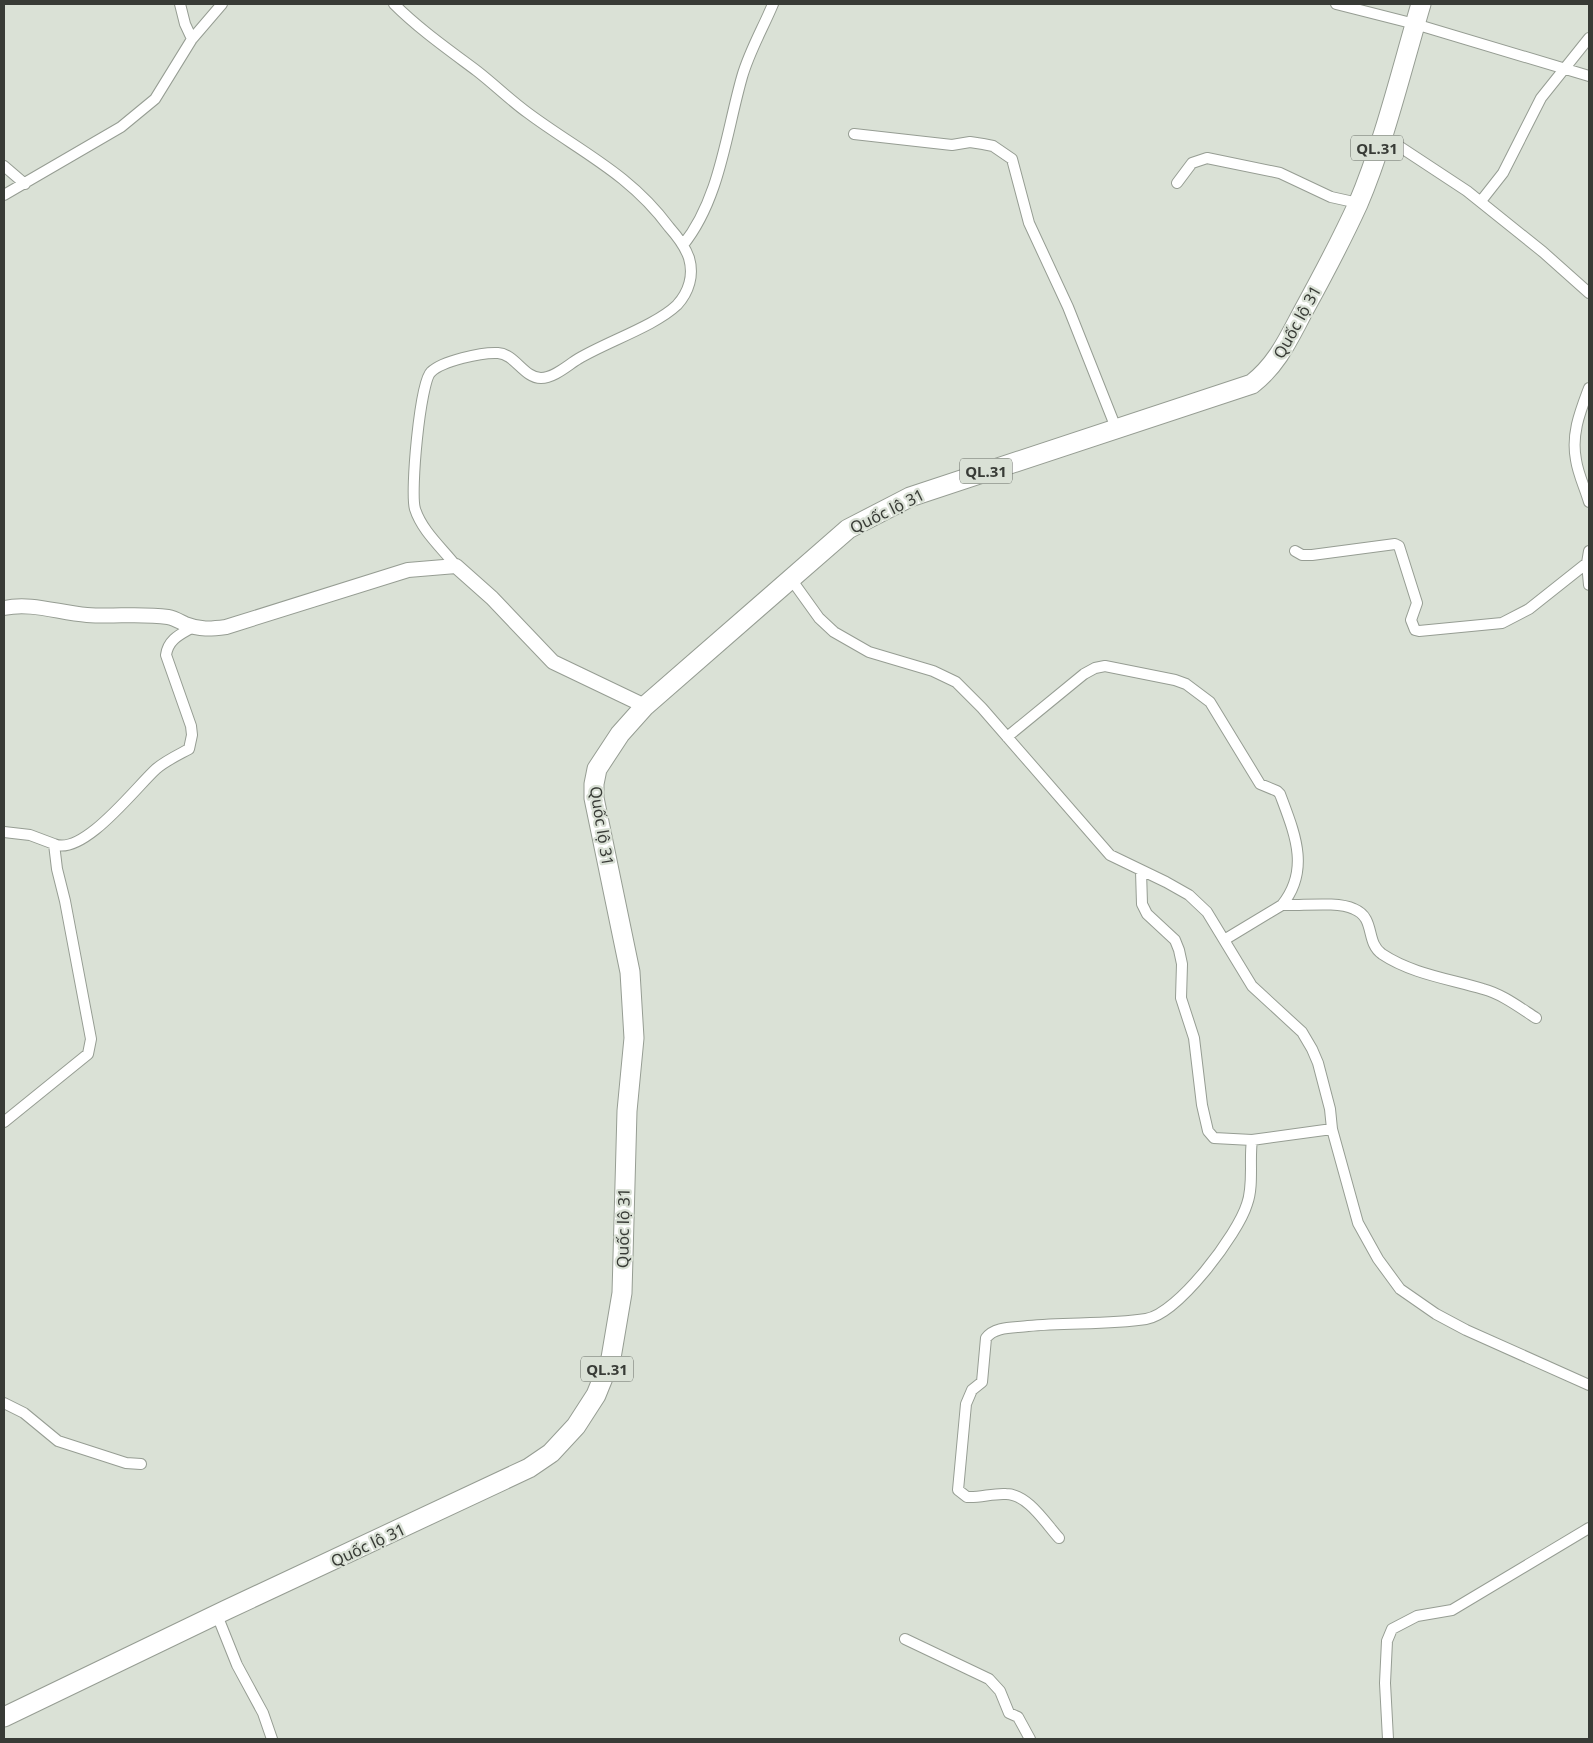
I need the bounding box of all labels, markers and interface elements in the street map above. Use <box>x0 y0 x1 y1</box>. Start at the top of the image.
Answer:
road number: QL.31 <box>1351 136 1403 160</box>
street label: Quốc lộ 31 <box>1268 282 1326 362</box>
road number: QL.31 <box>960 458 1012 484</box>
street label: Quốc lộ 31 <box>846 484 928 538</box>
street label: Quốc lộ 31 <box>585 785 619 867</box>
street label: Quốc lộ 31 <box>611 1188 635 1268</box>
road number: QL.31 <box>581 1356 633 1382</box>
street label: Quốc lộ 31 <box>327 1518 409 1572</box>

